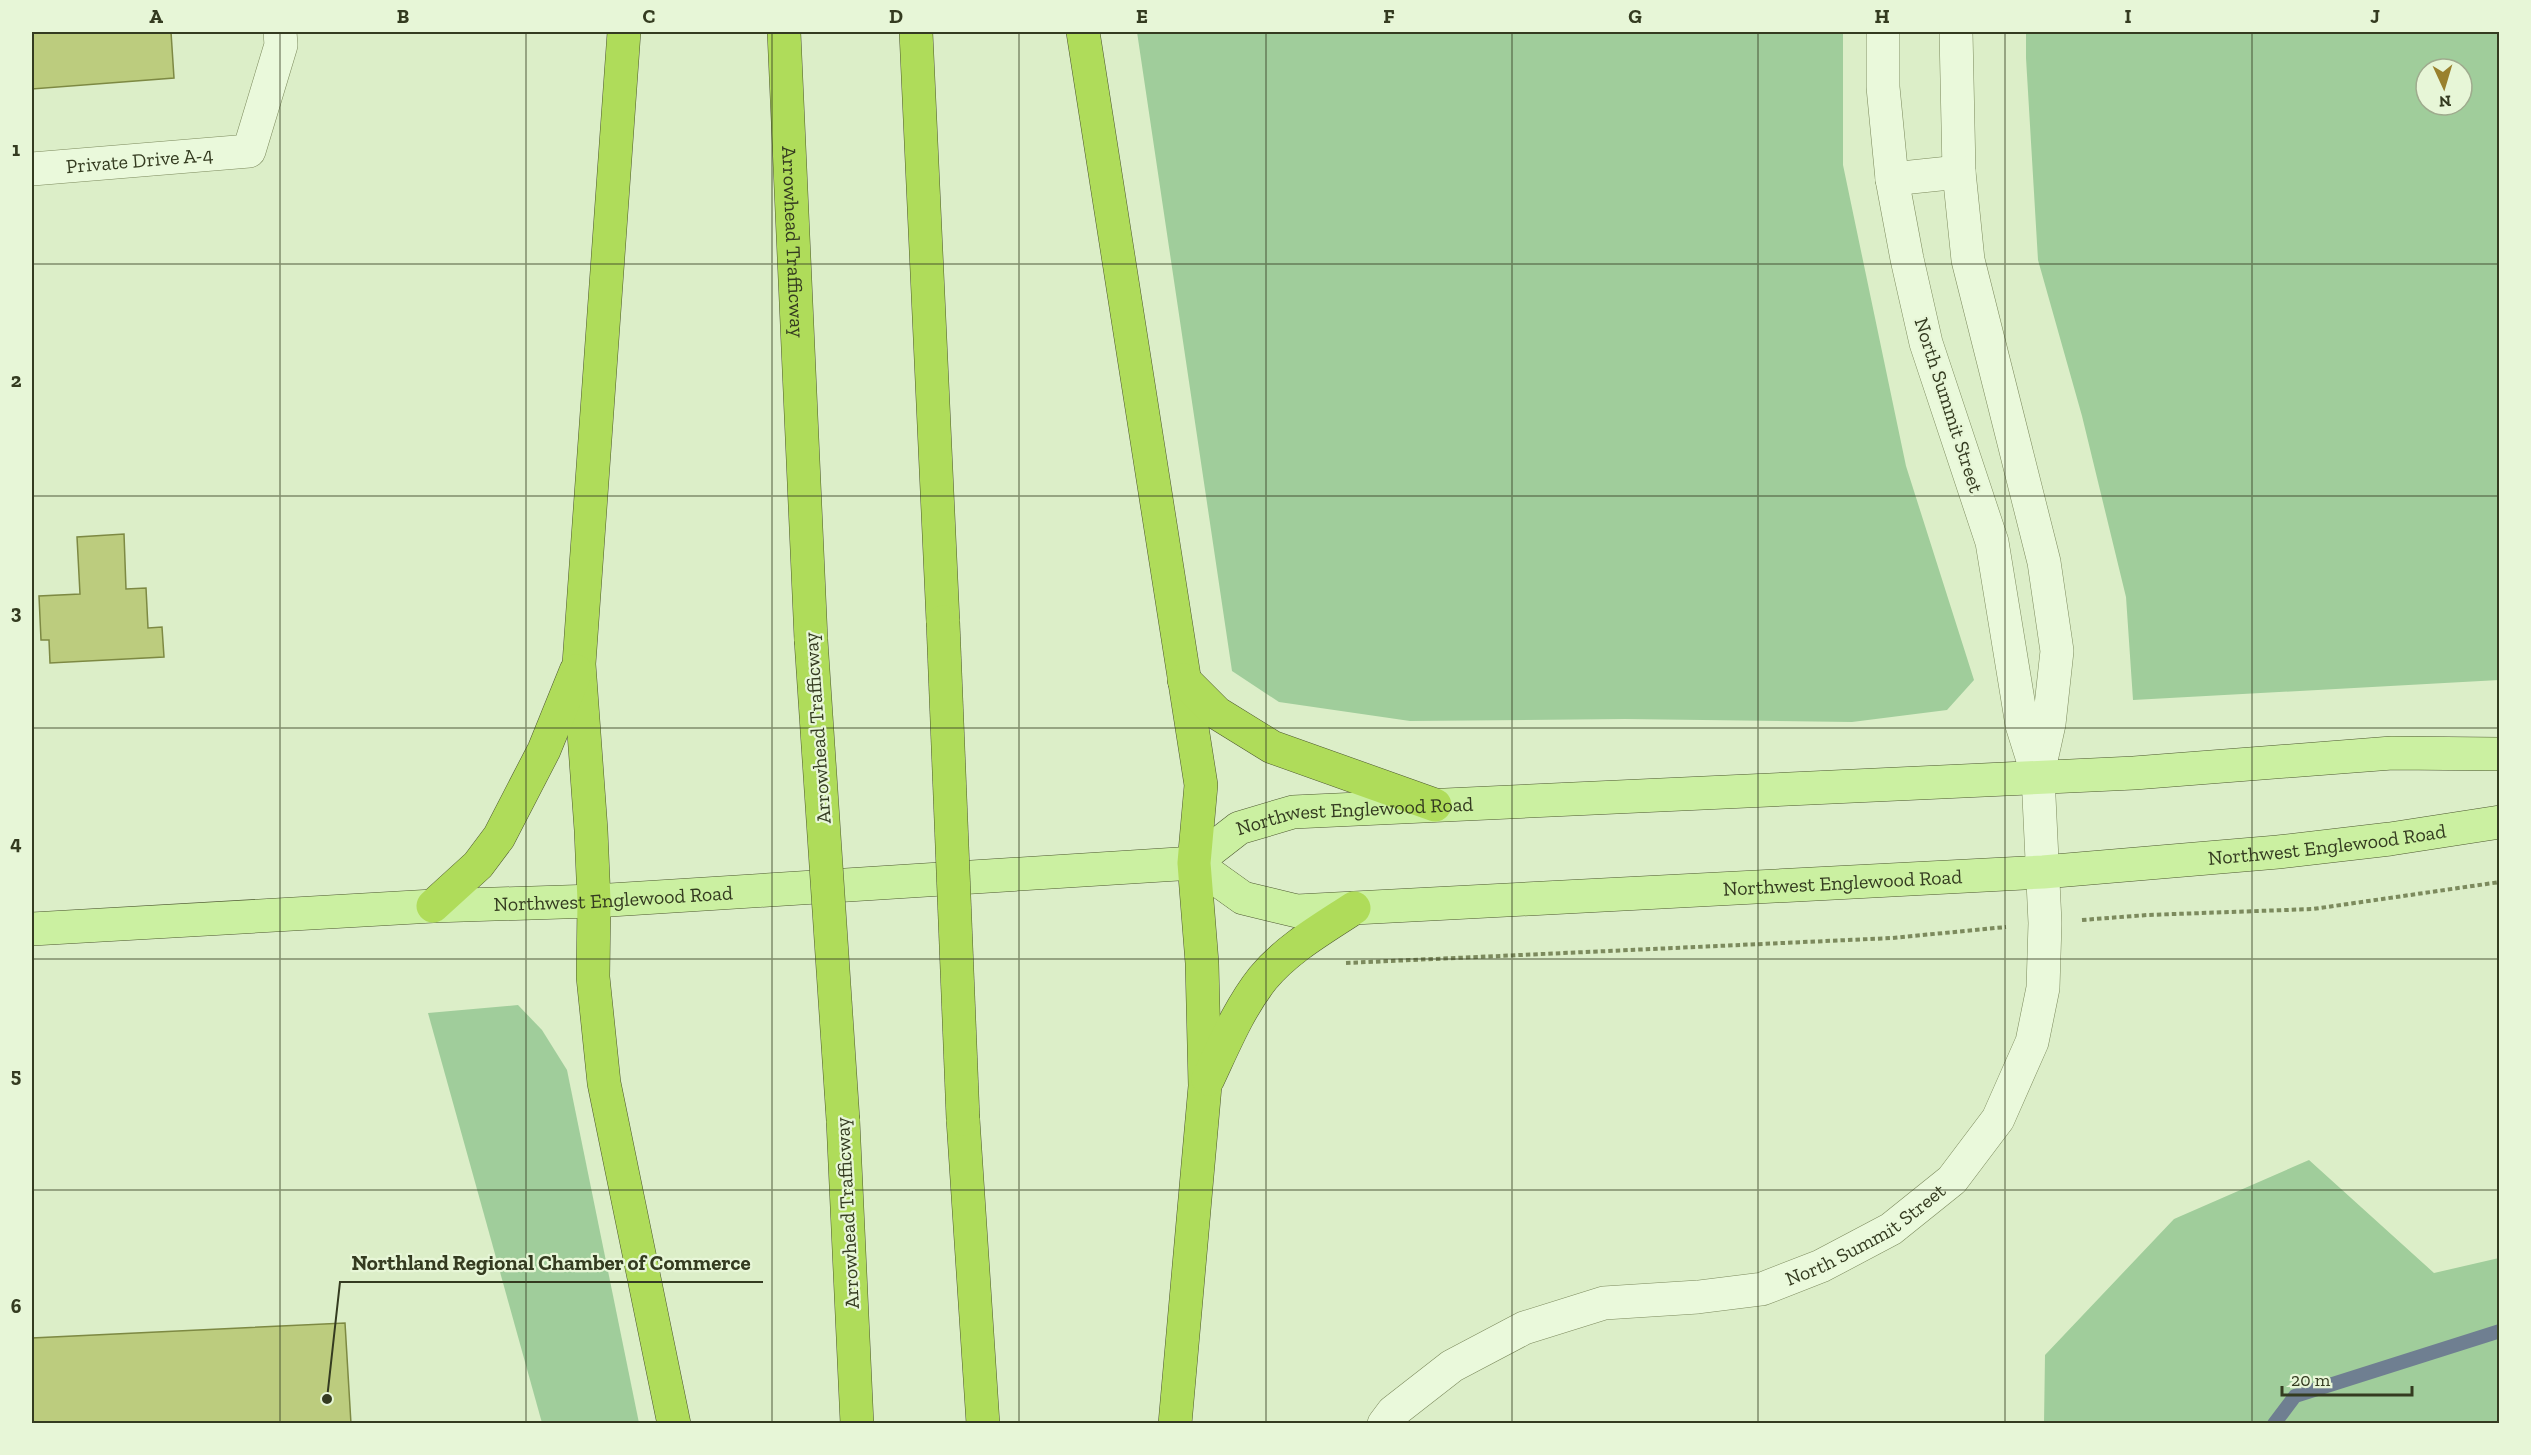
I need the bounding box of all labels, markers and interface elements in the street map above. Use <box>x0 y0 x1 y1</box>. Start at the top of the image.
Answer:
text: A <box>149 4 163 28</box>
text: B <box>397 4 409 28</box>
text: C <box>643 4 656 28</box>
text: D <box>889 4 903 28</box>
text: E <box>1136 4 1148 28</box>
text: F <box>1383 4 1395 28</box>
text: G <box>1628 4 1642 28</box>
text: H <box>1874 4 1890 28</box>
text: I <box>2124 4 2132 28</box>
text: J <box>2370 4 2380 28</box>
north arrow <box>2414 57 2474 117</box>
text: N <box>2438 92 2452 111</box>
text: 1 <box>12 137 20 161</box>
street label: Private Drive A-4 <box>65 142 214 178</box>
street label: Arrowhead Trafficway <box>777 145 810 339</box>
street label: North Summit Street <box>1909 314 1989 496</box>
text: 2 <box>11 368 22 392</box>
text: 3 <box>11 600 22 624</box>
street label: Arrowhead Trafficway <box>798 631 836 825</box>
street label: Northwest Englewood Road <box>1233 792 1474 840</box>
street label: Northwest Englewood Road <box>2207 819 2448 870</box>
text: 4 <box>10 831 22 855</box>
street label: Northwest Englewood Road <box>1722 864 1963 901</box>
street label: Northwest Englewood Road <box>493 880 733 916</box>
text: 5 <box>11 1063 21 1087</box>
street label: Arrowhead Trafficway <box>830 1116 864 1309</box>
street label: North Summit Street <box>1782 1178 1951 1291</box>
callout: Northland Regional Chamber of Commerce <box>340 1243 763 1282</box>
text: Northland Regional Chamber of Commerce <box>351 1250 751 1275</box>
text: 6 <box>11 1294 22 1318</box>
scale bar <box>2282 1359 2412 1397</box>
text: 20 m <box>2291 1369 2331 1391</box>

